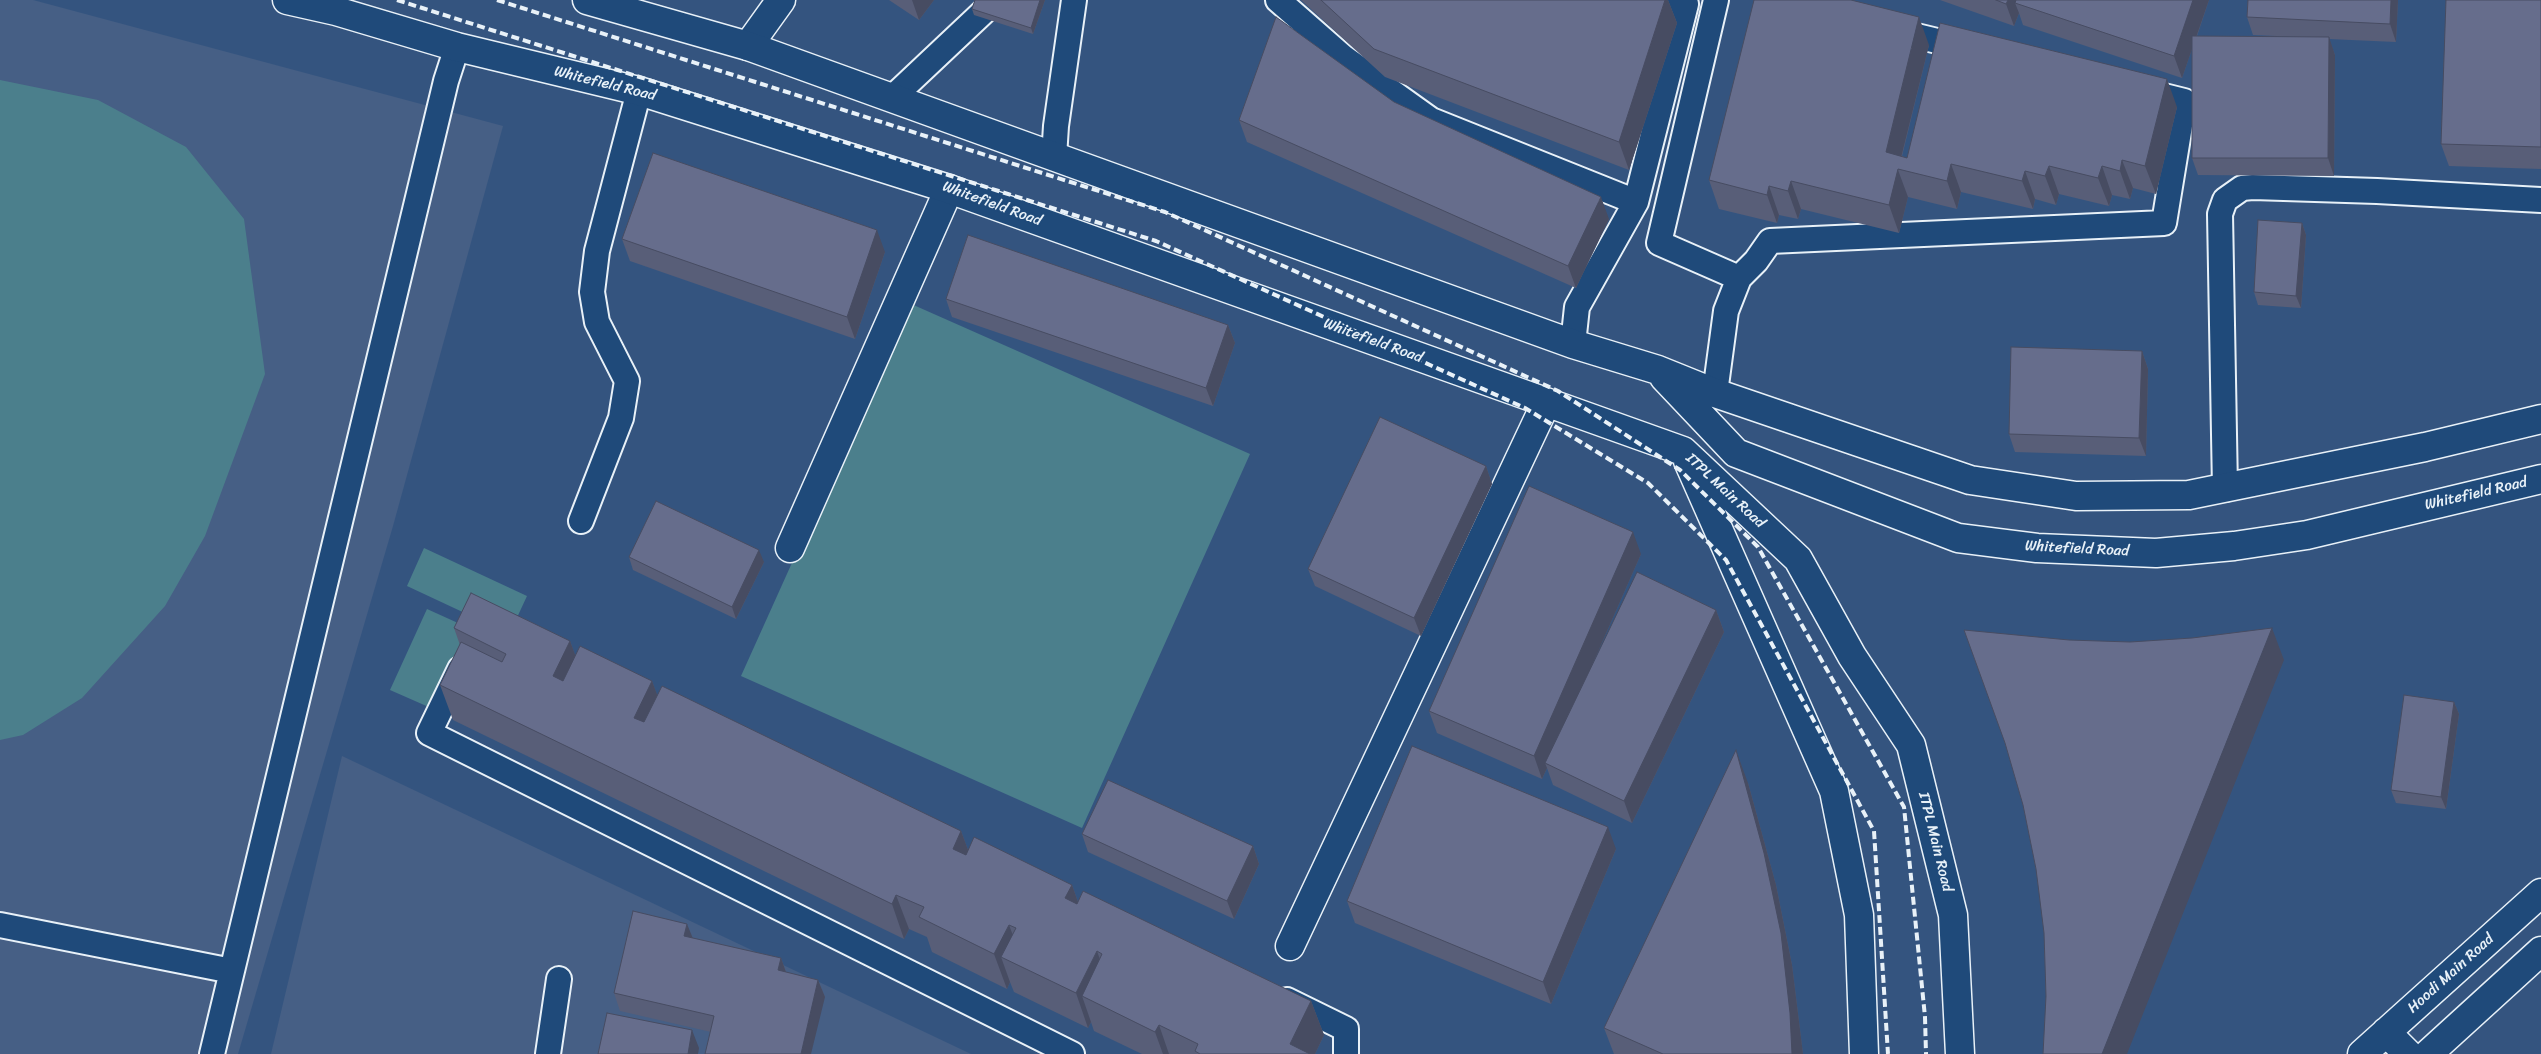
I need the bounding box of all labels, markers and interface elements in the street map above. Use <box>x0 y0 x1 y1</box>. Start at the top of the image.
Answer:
street label: Whitefield Road <box>552 63 658 105</box>
street label: Whitefield Road <box>940 178 1044 230</box>
street label: Whitefield Road <box>1321 315 1425 367</box>
street label: ITPL Main Road <box>1682 450 1768 532</box>
street label: Whitefield Road <box>2423 473 2529 515</box>
street label: Whitefield Road <box>2024 537 2130 561</box>
street label: ITPL Main Road <box>1914 790 1956 894</box>
street label: Hoodi Main Road <box>2404 931 2498 1017</box>

